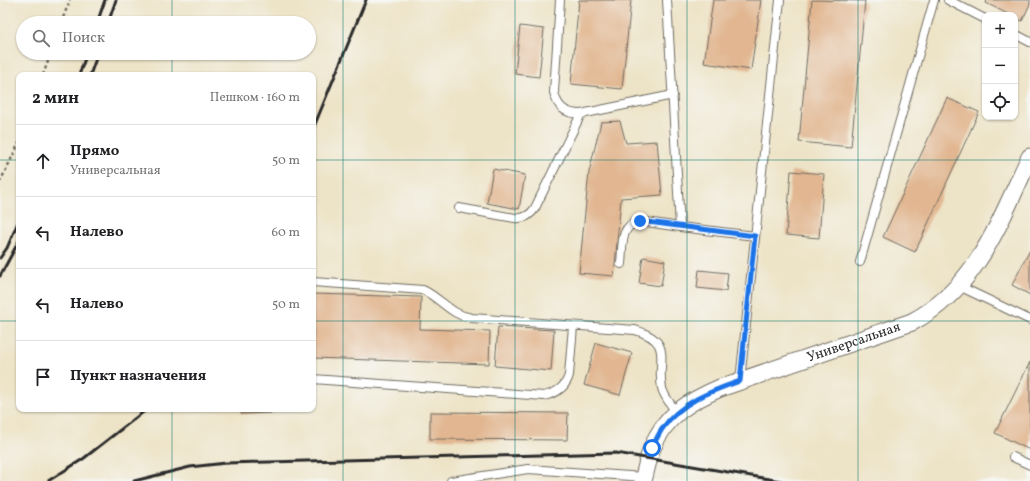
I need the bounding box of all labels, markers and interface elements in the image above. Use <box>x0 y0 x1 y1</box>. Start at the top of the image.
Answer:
map controls <box>982 12 1018 120</box>
button: + <box>982 12 1018 48</box>
search box <box>16 16 316 60</box>
icon: search <box>30 27 52 49</box>
text: Поиск <box>62 28 105 49</box>
button: − <box>982 48 1018 84</box>
button: locate <box>982 84 1018 120</box>
text: 2 мин <box>32 87 79 110</box>
text: Пешком · 160 m <box>210 89 300 107</box>
text: Прямо <box>70 141 119 162</box>
icon: ahead <box>32 150 54 172</box>
text: 50 m <box>272 152 300 170</box>
text: Универсальная <box>70 162 160 180</box>
route end <box>631 212 649 230</box>
icon: left <box>32 222 54 244</box>
text: Налево <box>70 222 124 243</box>
text: 60 m <box>272 224 300 242</box>
icon: left <box>32 294 54 316</box>
text: Налево <box>70 294 124 315</box>
text: 50 m <box>272 296 300 314</box>
street label: Универсальная <box>804 317 903 367</box>
icon: arrive <box>32 366 54 388</box>
text: Пункт назначения <box>70 366 206 387</box>
route start <box>643 439 661 457</box>

